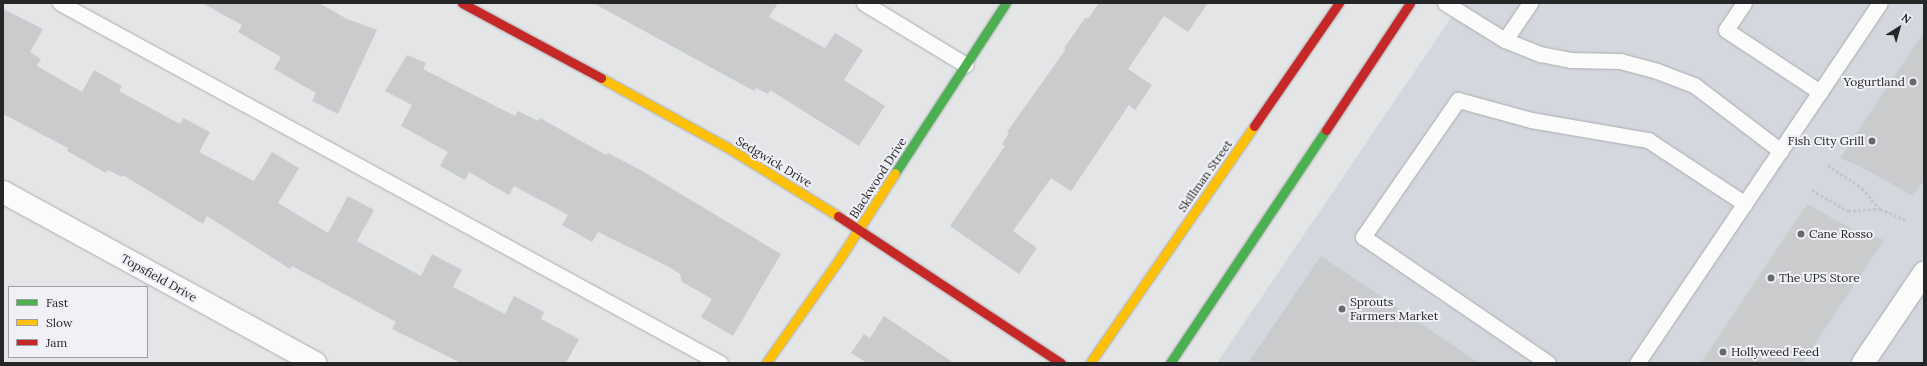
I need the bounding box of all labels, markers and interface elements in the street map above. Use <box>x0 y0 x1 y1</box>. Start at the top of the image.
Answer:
north arrow <box>1879 8 1919 48</box>
text: N <box>1899 10 1914 27</box>
place label: Yogurtland <box>1844 75 1905 89</box>
marker: Yogurtland <box>1908 77 1918 87</box>
street label: Sedgwick Drive <box>733 134 815 190</box>
place label: Fish City Grill <box>1788 134 1864 148</box>
street label: Blackwood Drive <box>847 135 909 221</box>
marker: Fish City Grill <box>1867 136 1877 146</box>
street label: Skillman Street <box>1175 137 1235 215</box>
place label: Cane Rosso <box>1809 227 1873 241</box>
marker: Cane Rosso <box>1796 229 1806 239</box>
street label: Topsfield Drive <box>119 251 199 305</box>
place label: The UPS Store <box>1779 271 1860 285</box>
marker: The UPS Store <box>1766 273 1776 283</box>
legend <box>8 286 148 358</box>
text: Fast <box>46 295 69 310</box>
place label: Sprouts Farmers Market <box>1350 295 1438 323</box>
marker: Sprouts Farmers Market <box>1337 304 1347 314</box>
text: Slow <box>46 315 73 330</box>
text: Jam <box>46 335 67 350</box>
place label: Hollyweed Feed <box>1731 345 1819 359</box>
marker: Hollyweed Feed <box>1718 347 1728 357</box>

